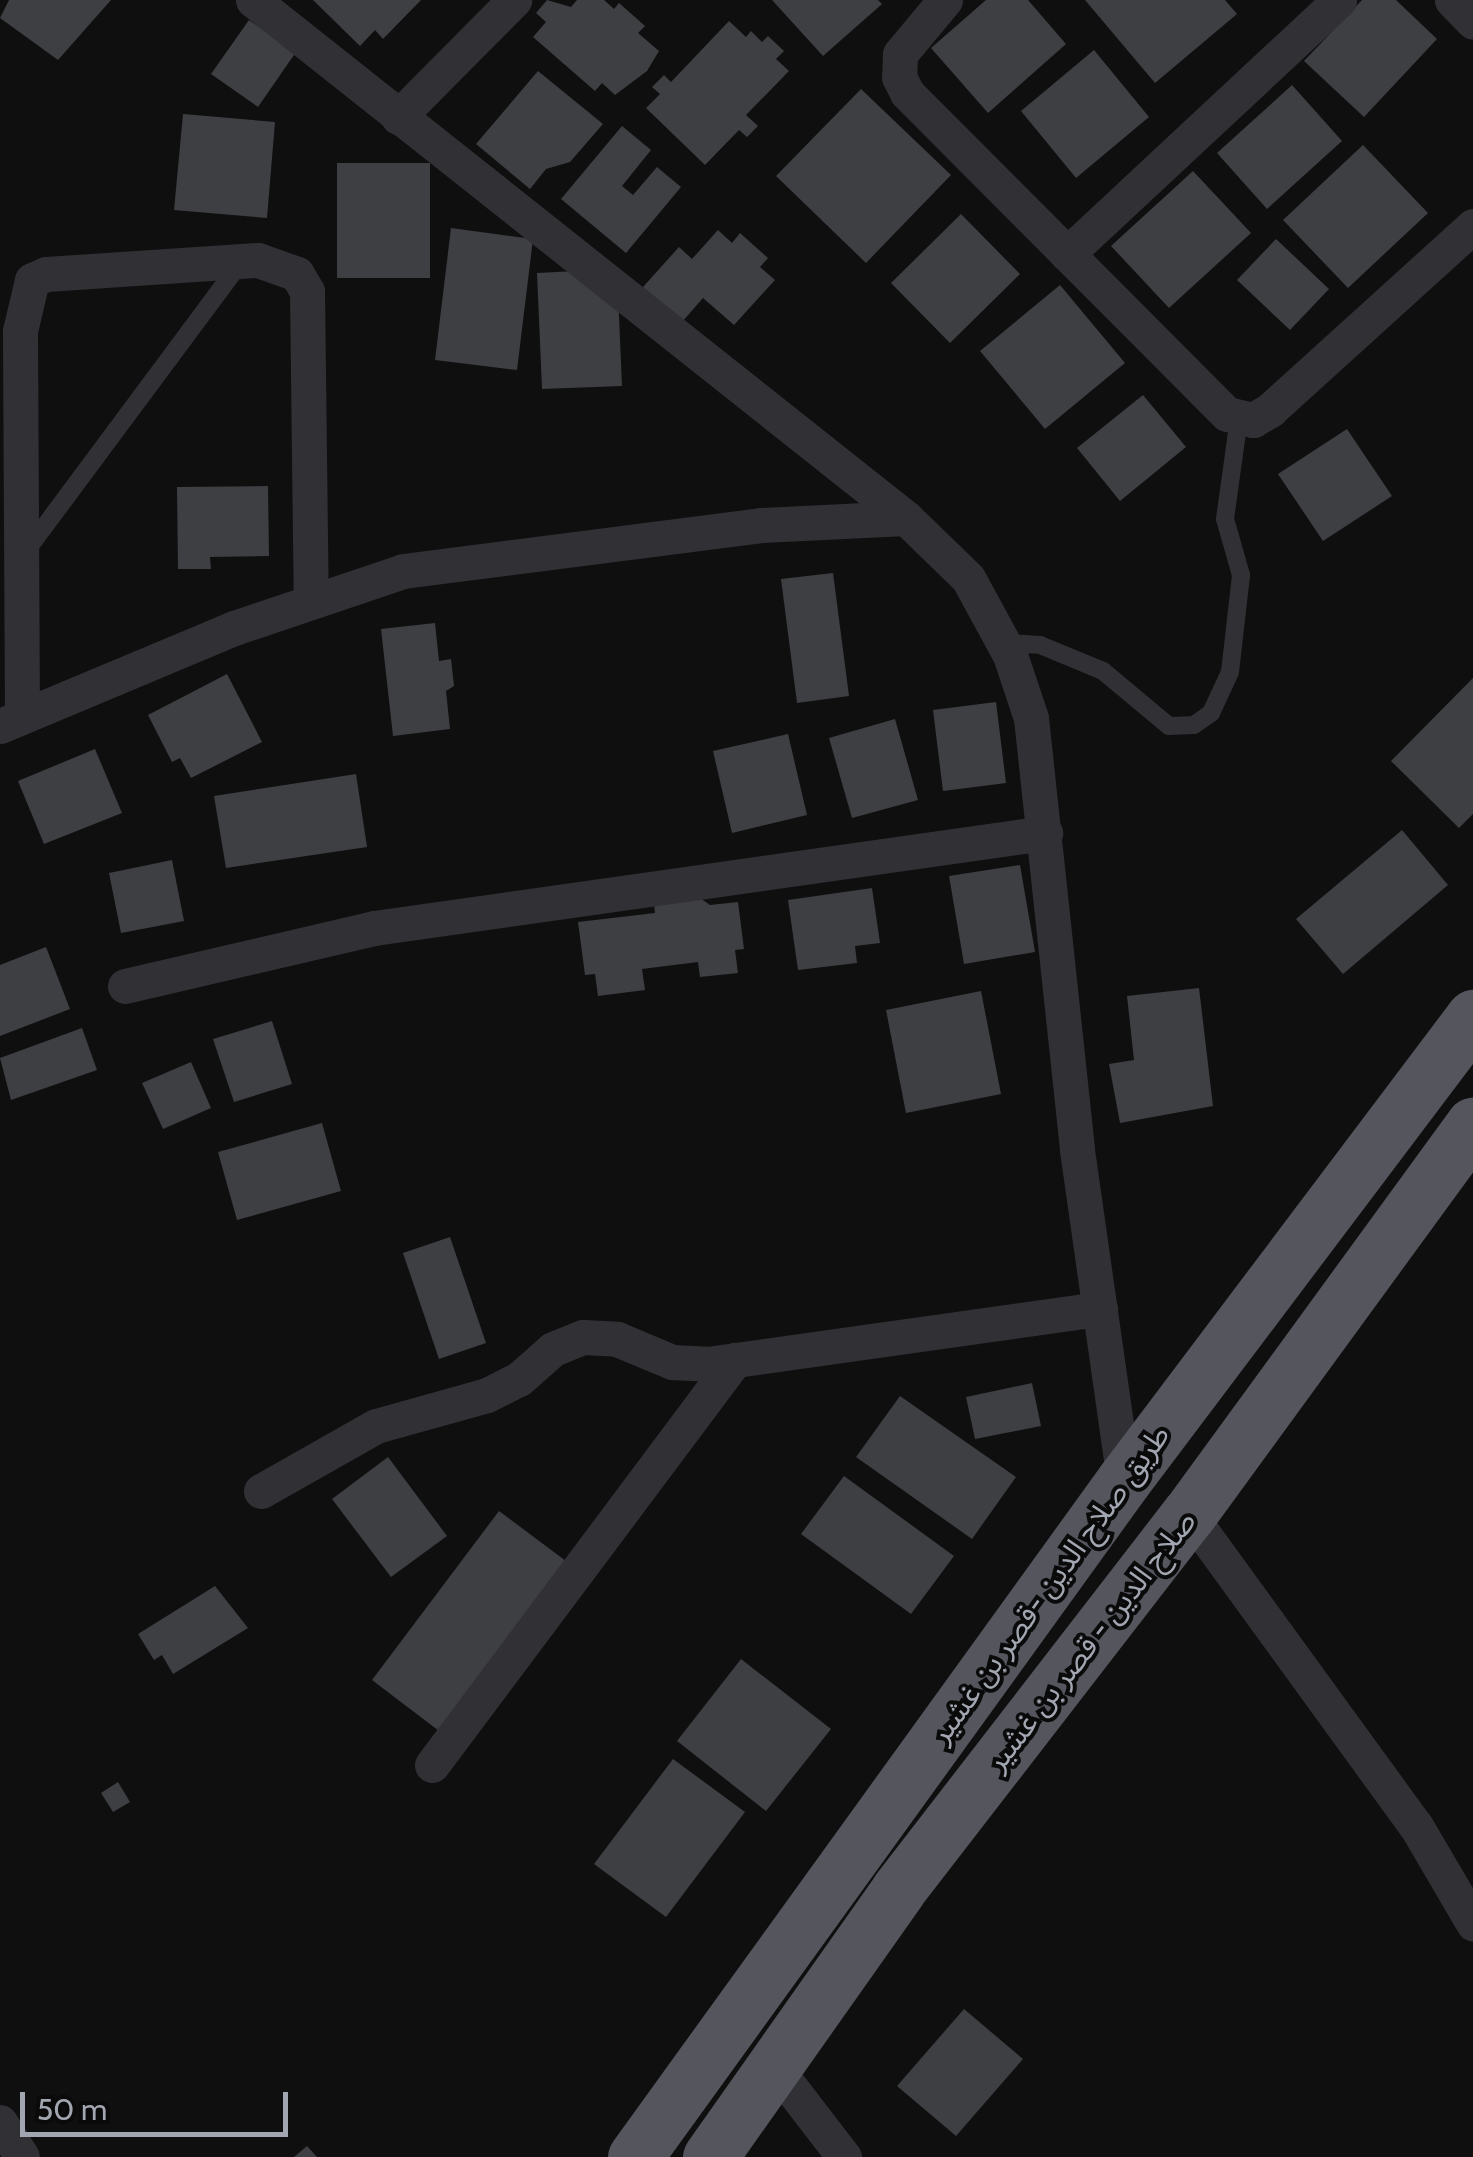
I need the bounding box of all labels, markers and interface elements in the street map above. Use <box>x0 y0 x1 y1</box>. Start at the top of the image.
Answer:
street label: طريق صلاح الدين -قصر بن غشير <box>922 1418 1178 1750</box>
street label: صلاح الدين - قصر بن غشير <box>978 1504 1204 1778</box>
scale bar <box>25 2072 292 2134</box>
text: 50 m <box>37 2091 107 2128</box>

